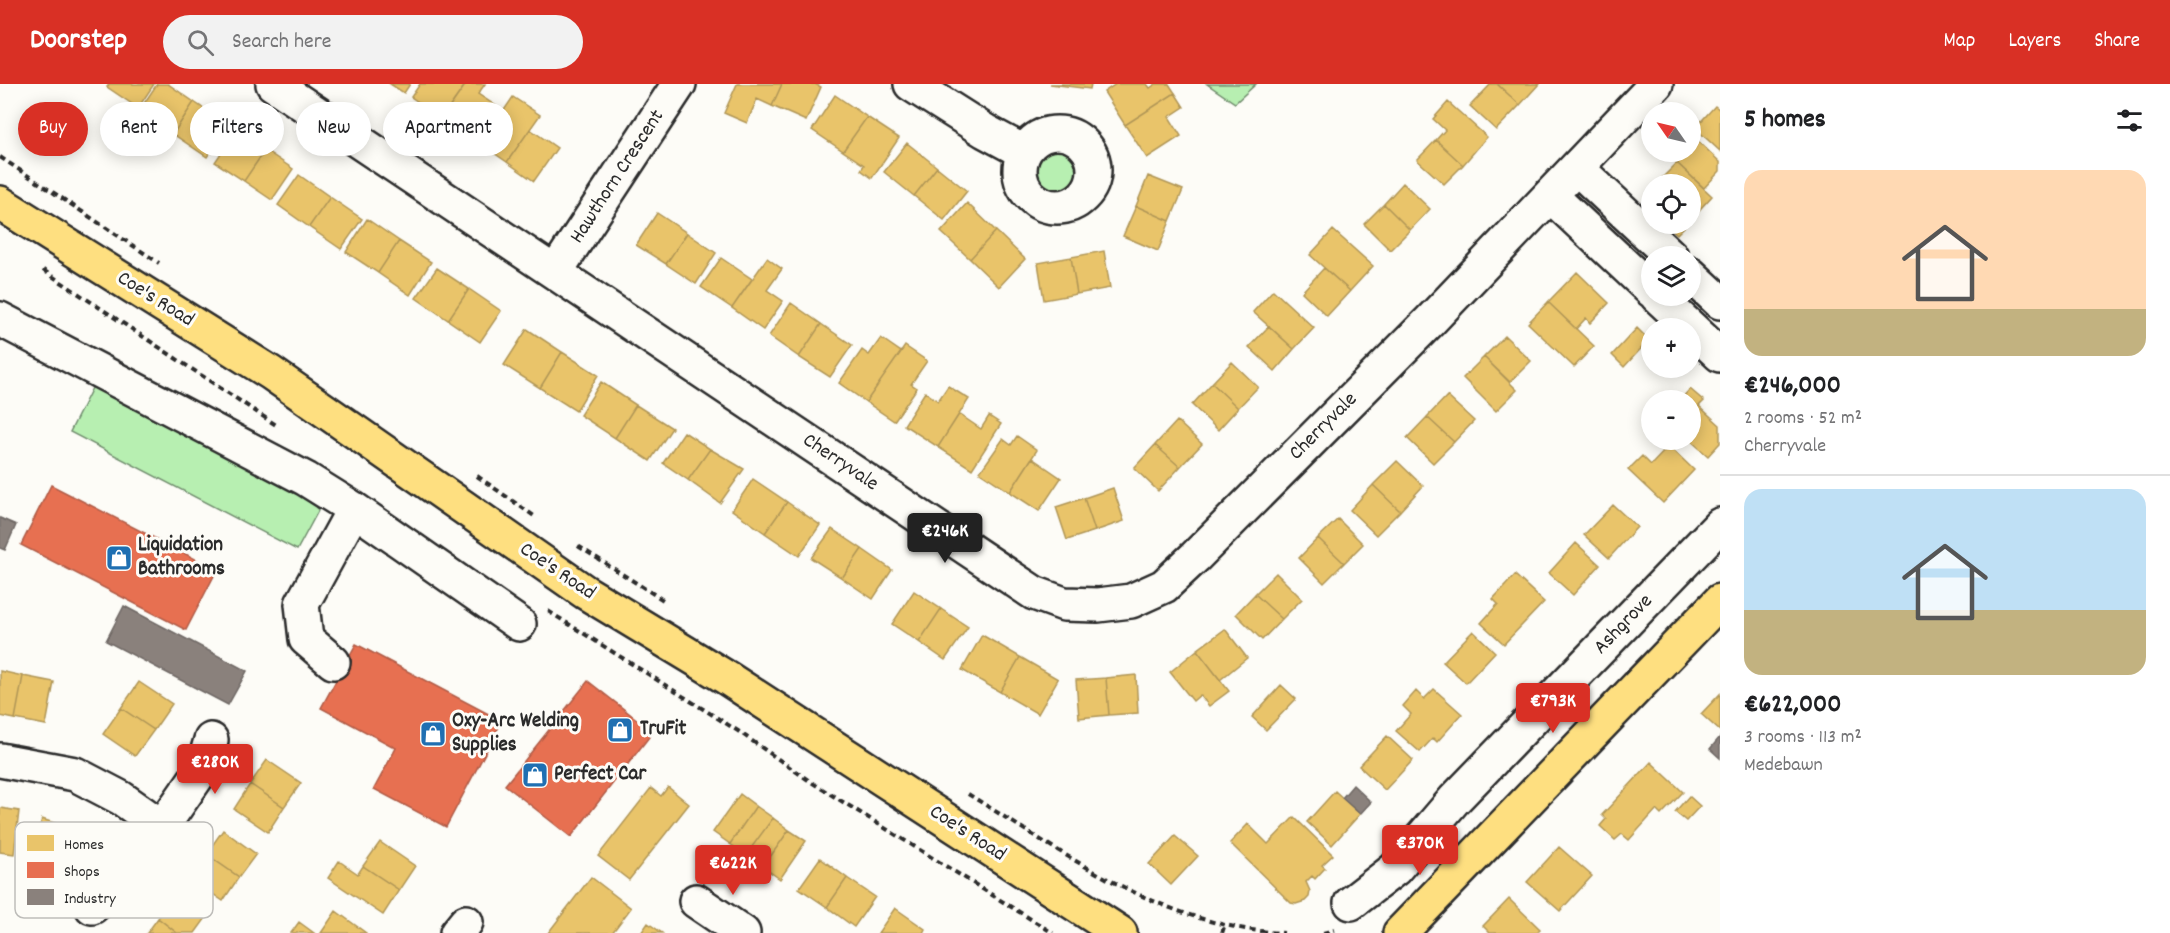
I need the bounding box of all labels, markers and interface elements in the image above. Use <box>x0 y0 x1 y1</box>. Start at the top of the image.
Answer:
search box <box>163 15 583 69</box>
text: Doorstep <box>30 22 127 62</box>
icon: search <box>184 26 217 59</box>
text: Search here <box>232 27 332 58</box>
text: Map <box>1944 27 1975 57</box>
text: Layers <box>2008 27 2061 57</box>
text: Share <box>2094 27 2140 57</box>
chip: Buy <box>18 102 88 156</box>
chip: Rent <box>100 102 178 156</box>
chip: Filters <box>190 102 284 156</box>
chip: New <box>296 102 371 156</box>
chip: Apartment <box>383 102 513 156</box>
north arrow <box>1641 102 1701 162</box>
map controls <box>1641 102 1701 450</box>
text: 5 homes <box>1744 102 1826 139</box>
street label: Hawthorn Crescent <box>563 104 673 250</box>
icon: filters <box>2113 104 2146 137</box>
button: locate <box>1641 174 1701 234</box>
icon: home <box>1891 209 1999 317</box>
button: layers <box>1641 246 1701 306</box>
street label: Coe's Road <box>111 264 199 336</box>
button: + <box>1641 318 1701 378</box>
text: €246,000 <box>1744 368 1841 405</box>
street label: Cherryvale <box>1283 386 1365 468</box>
button: − <box>1641 390 1701 450</box>
text: 2 rooms · 52 m² <box>1744 405 1862 433</box>
street label: Cherryvale <box>796 426 884 500</box>
text: Cherryvale <box>1744 433 1826 461</box>
pin: €246K <box>903 513 987 564</box>
text: €246K <box>921 518 969 546</box>
icon: home <box>1891 528 1999 636</box>
place label: Liquidation Bathrooms <box>138 531 225 585</box>
street label: Coe's Road <box>513 536 601 608</box>
shop icon: Liquidation Bathrooms <box>104 543 134 573</box>
street label: Ashgrove <box>1587 588 1661 662</box>
pin: €793K <box>1511 683 1595 734</box>
text: €622,000 <box>1744 687 1841 724</box>
text: €793K <box>1530 688 1576 716</box>
place label: Oxy-Arc Welding Supplies <box>452 707 579 761</box>
shop icon: TruFit <box>605 715 635 745</box>
place label: TruFit <box>640 715 686 745</box>
shop icon: Oxy-Arc Welding Supplies <box>418 719 448 749</box>
text: 3 rooms · 113 m² <box>1744 724 1862 752</box>
pin: €280K <box>173 744 257 795</box>
text: €280K <box>191 749 239 777</box>
text: Medebawn <box>1744 752 1823 780</box>
shop icon: Perfect Car <box>520 760 550 790</box>
place label: Perfect Car <box>554 760 647 790</box>
street label: Coe's Road <box>923 798 1011 870</box>
legend <box>15 822 213 918</box>
pin: €370K <box>1378 825 1462 876</box>
text: €370K <box>1396 830 1444 858</box>
text: Homes <box>64 834 104 857</box>
pin: €622K <box>691 845 775 896</box>
text: €622K <box>709 850 757 878</box>
text: Shops <box>64 861 100 884</box>
text: Industry <box>64 888 116 911</box>

